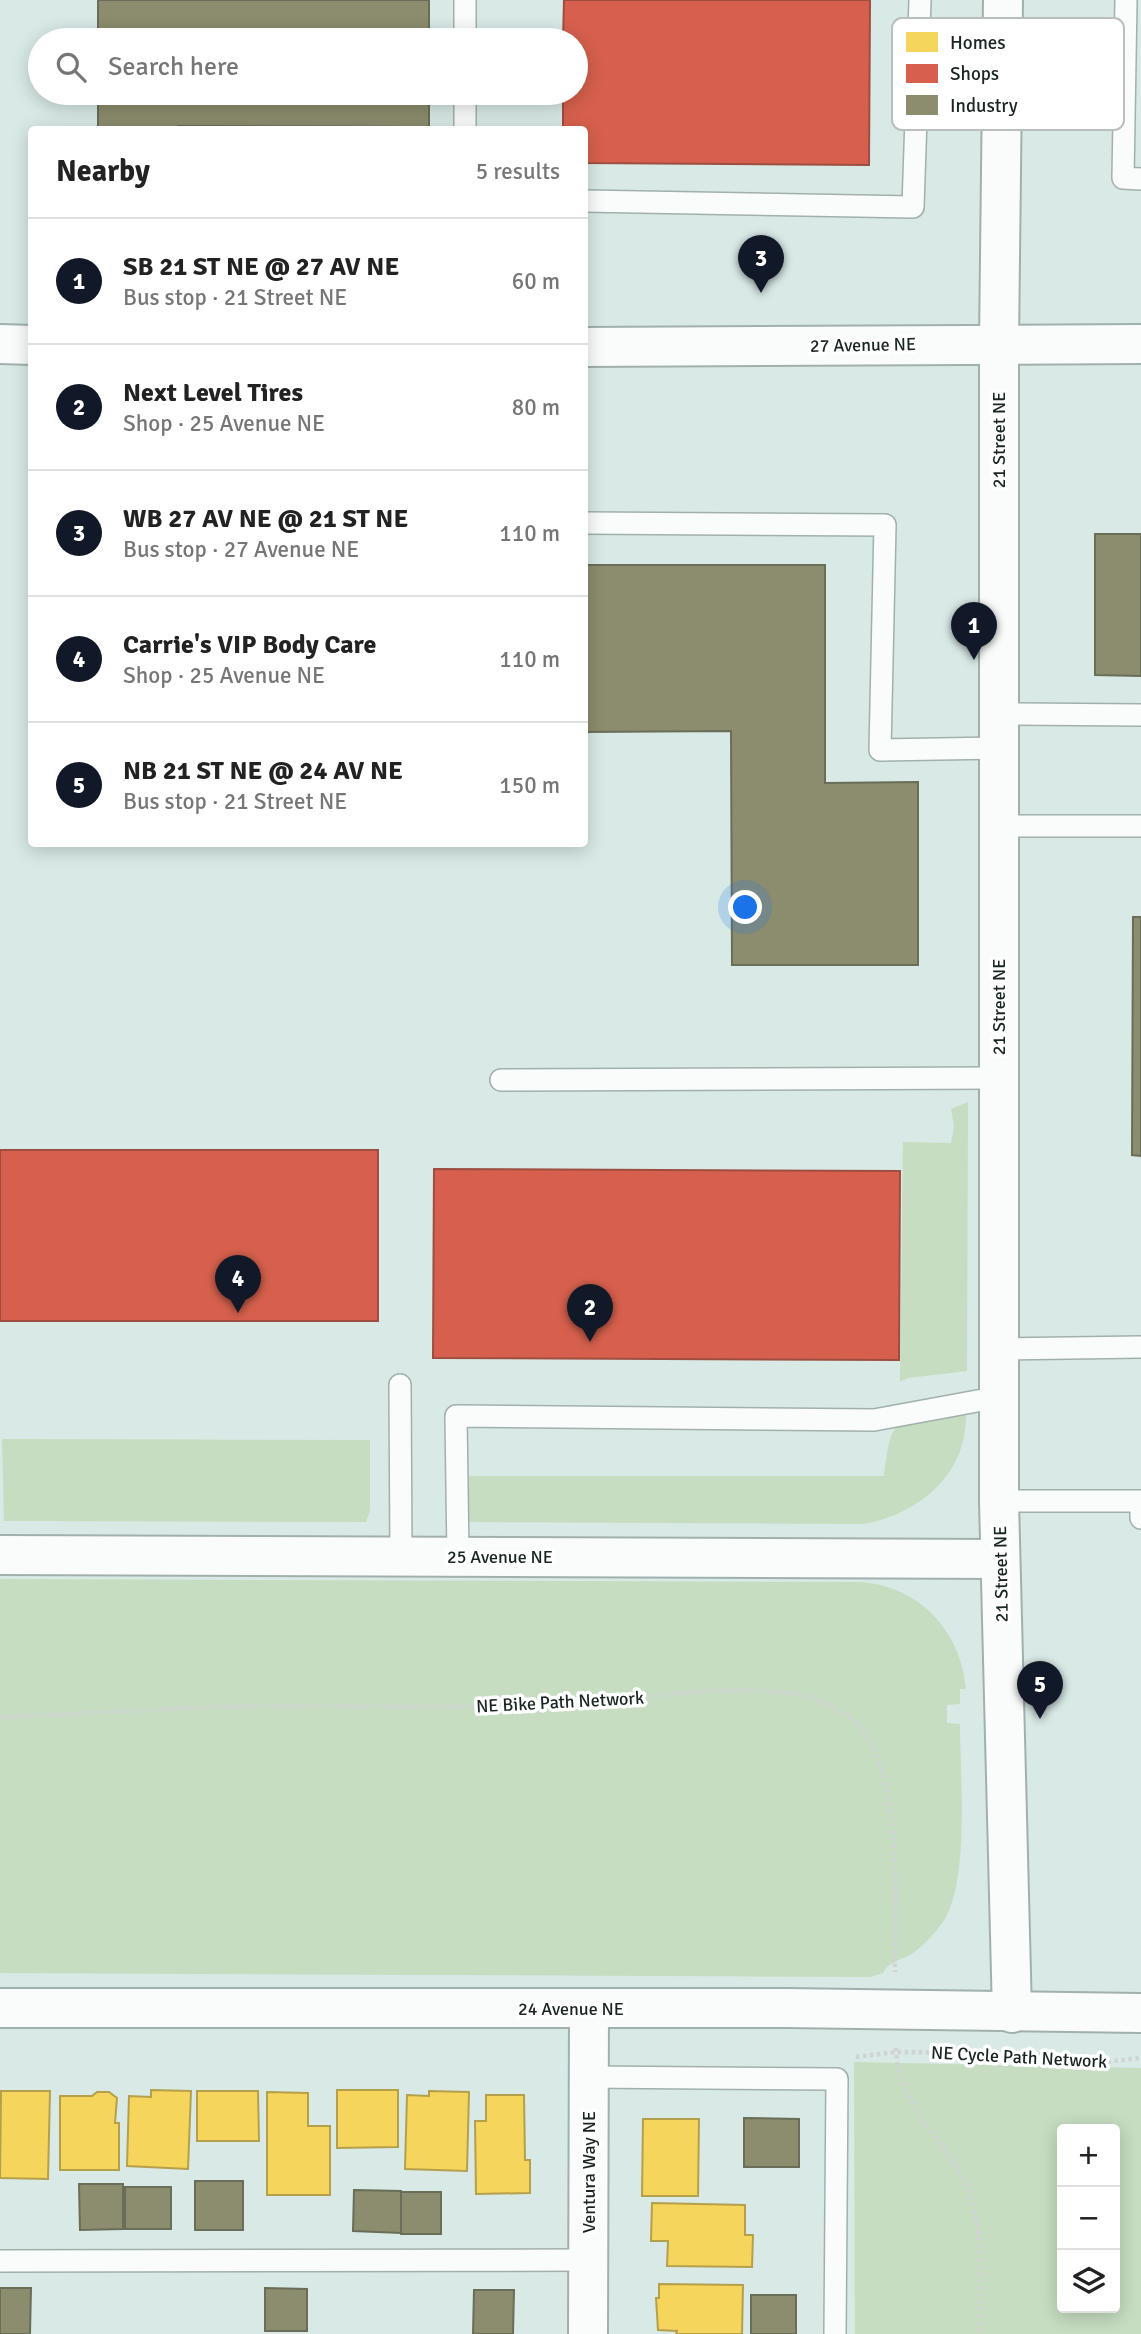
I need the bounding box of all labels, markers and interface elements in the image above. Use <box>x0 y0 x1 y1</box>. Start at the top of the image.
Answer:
legend <box>892 18 1124 130</box>
search box <box>28 28 588 105</box>
text: Homes <box>950 31 1006 55</box>
icon: search <box>52 48 90 86</box>
text: Search here <box>108 51 239 83</box>
text: Shops <box>950 62 999 86</box>
text: Industry <box>950 94 1018 118</box>
text: Nearby <box>56 153 150 190</box>
text: 5 results <box>476 157 560 186</box>
pin: 3 <box>738 235 784 293</box>
text: SB 21 ST NE @ 27 AV NE <box>123 251 399 283</box>
text: 1 <box>73 267 85 296</box>
text: 60 m <box>512 267 560 296</box>
text: Bus stop · 21 Street NE <box>123 283 347 312</box>
street label: 27 Avenue NE <box>810 333 916 357</box>
text: Next Level Tires <box>123 377 303 409</box>
street label: 21 Street NE <box>988 392 1010 488</box>
text: 2 <box>73 393 85 422</box>
text: 80 m <box>512 393 560 422</box>
text: Shop · 25 Avenue NE <box>123 409 325 438</box>
text: WB 27 AV NE @ 21 ST NE <box>123 503 408 535</box>
text: 3 <box>73 519 85 548</box>
text: 110 m <box>499 519 560 548</box>
text: Bus stop · 27 Avenue NE <box>123 535 359 564</box>
pin: 1 <box>951 602 997 660</box>
text: Carrie's VIP Body Care <box>123 629 376 661</box>
text: 4 <box>73 645 85 674</box>
text: 110 m <box>499 645 560 674</box>
text: Shop · 25 Avenue NE <box>123 661 325 690</box>
text: NB 21 ST NE @ 24 AV NE <box>123 755 403 787</box>
text: 5 <box>73 771 85 800</box>
text: 150 m <box>499 771 560 800</box>
text: Bus stop · 21 Street NE <box>123 787 347 816</box>
your location <box>728 890 762 924</box>
street label: 21 Street NE <box>988 959 1010 1055</box>
pin: 4 <box>215 1255 261 1313</box>
pin: 2 <box>567 1284 613 1342</box>
street label: 21 Street NE <box>989 1525 1013 1623</box>
street label: 25 Avenue NE <box>447 1546 553 1568</box>
pin: 5 <box>1017 1661 1063 1719</box>
street label: NE Bike Path Network <box>476 1687 644 1717</box>
street label: 24 Avenue NE <box>518 1998 624 2020</box>
street label: NE Cycle Path Network <box>930 2041 1108 2073</box>
street label: Ventura Way NE <box>578 2111 600 2233</box>
map controls <box>1057 2124 1120 2313</box>
button: + <box>1057 2124 1120 2187</box>
button: − <box>1057 2187 1120 2250</box>
button: layers <box>1057 2250 1120 2313</box>

